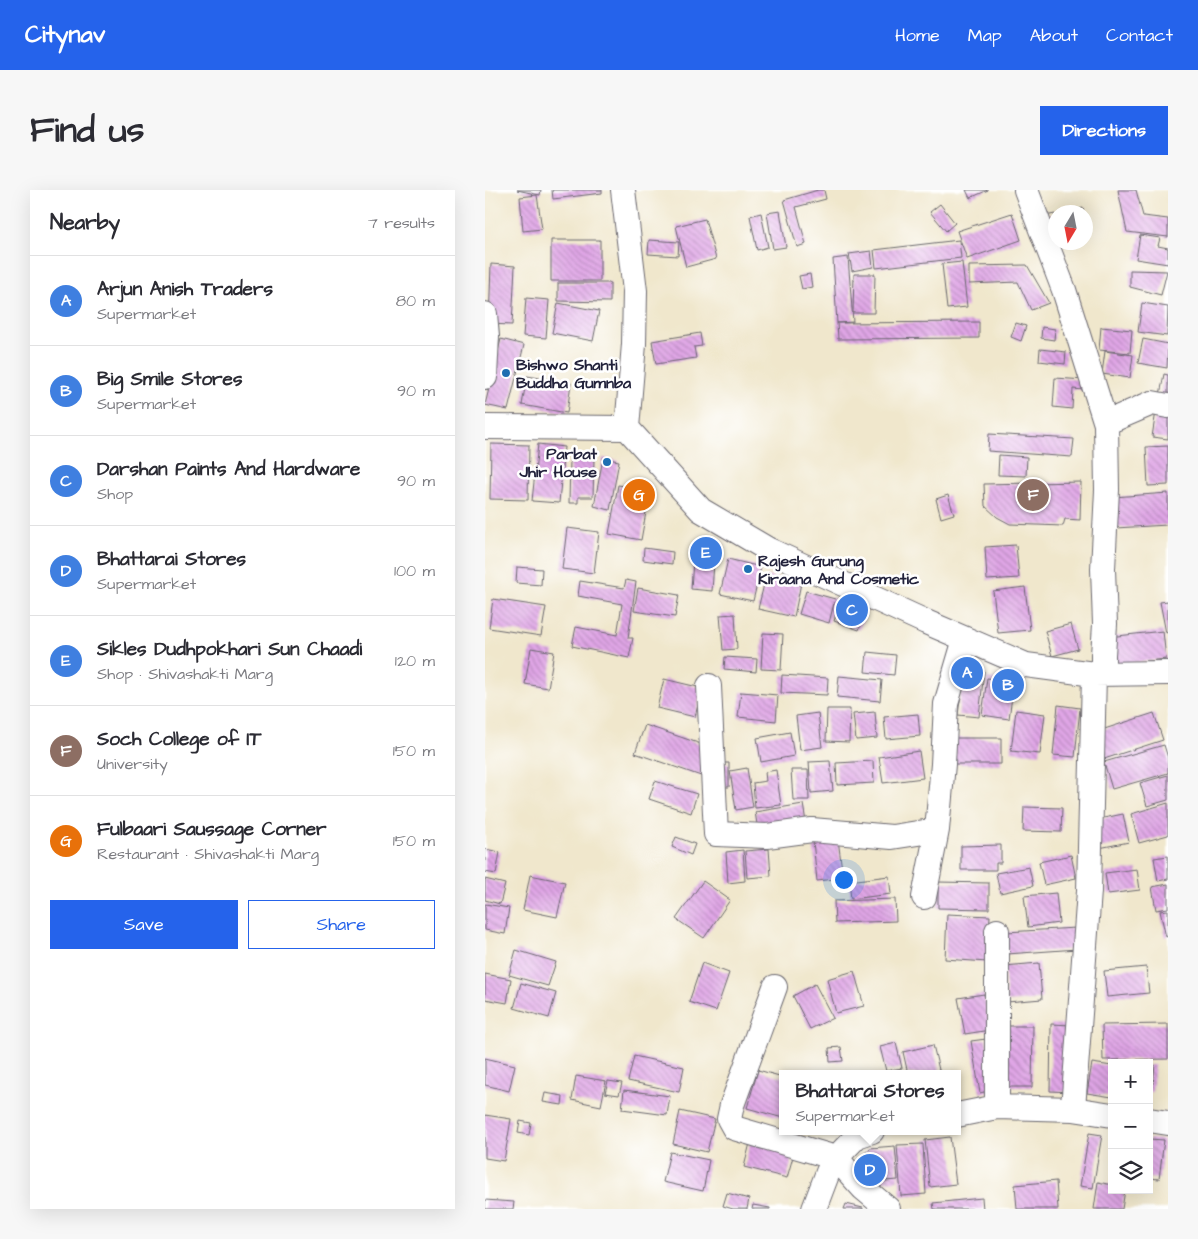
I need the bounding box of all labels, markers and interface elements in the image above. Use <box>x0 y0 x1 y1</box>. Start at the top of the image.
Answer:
text: Citynav <box>25 18 105 52</box>
text: Home <box>895 23 940 48</box>
text: Map <box>968 23 1002 48</box>
text: About <box>1030 23 1078 48</box>
text: Contact <box>1106 23 1173 48</box>
text: Find us <box>30 106 144 155</box>
button: Directions <box>1040 106 1168 155</box>
north arrow <box>1048 205 1093 250</box>
text: Nearby <box>50 208 120 237</box>
text: 7 results <box>368 212 435 234</box>
text: Arjun Anish Traders <box>97 276 273 303</box>
text: A <box>61 290 71 312</box>
text: 80 m <box>396 290 435 312</box>
text: Supermarket <box>97 303 196 325</box>
place label: Bishwo Shanti Buddha Gumnba <box>516 354 632 394</box>
text: Big Smile Stores <box>97 366 242 393</box>
marker: Bishwo Shanti Buddha Gumnba <box>500 367 512 379</box>
text: B <box>60 380 72 402</box>
text: 90 m <box>397 380 435 402</box>
text: Supermarket <box>97 393 196 415</box>
place label: Parbat Jhir House <box>518 443 598 483</box>
text: Darshan Paints And Hardware <box>97 456 360 483</box>
marker: Parbat Jhir House <box>601 456 613 468</box>
text: C <box>60 470 72 492</box>
text: 90 m <box>397 470 435 492</box>
pin: G <box>623 476 655 514</box>
pin: F <box>1017 476 1049 514</box>
text: Shop <box>97 483 133 505</box>
pin: E <box>690 534 722 572</box>
text: Bhattarai Stores <box>97 546 246 573</box>
place label: Rajesh Gurung Kiraana And Cosmetic <box>758 550 920 590</box>
text: D <box>61 560 71 582</box>
text: 100 m <box>394 560 435 582</box>
marker: Rajesh Gurung Kiraana And Cosmetic <box>742 563 754 575</box>
text: Supermarket <box>97 573 196 595</box>
pin: C <box>836 591 868 629</box>
text: Sikles Dudhpokhari Sun Chaadi <box>97 636 362 663</box>
text: E <box>61 650 71 672</box>
text: 120 m <box>395 650 435 672</box>
pin: A <box>951 654 983 692</box>
text: Shop · Shivashakti Marg <box>97 663 273 685</box>
pin: B <box>992 666 1024 704</box>
text: Soch College of IT <box>97 726 261 753</box>
text: F <box>60 740 72 762</box>
text: 150 m <box>393 740 435 762</box>
text: University <box>97 753 168 775</box>
text: Fulbaari Saussage Corner <box>97 816 327 843</box>
text: G <box>60 830 72 852</box>
text: 150 m <box>393 830 435 852</box>
text: Restaurant · Shivashakti Marg <box>97 843 319 865</box>
your location <box>831 867 857 893</box>
button: Save <box>50 900 238 949</box>
button: Share <box>248 900 435 949</box>
map controls <box>1108 1059 1153 1194</box>
button: + <box>1108 1059 1153 1104</box>
popup <box>779 1070 961 1135</box>
text: Bhattarai Stores <box>795 1078 945 1105</box>
button: − <box>1108 1104 1153 1149</box>
text: Supermarket <box>795 1105 895 1127</box>
button: layers <box>1108 1149 1153 1194</box>
pin: D <box>854 1151 886 1189</box>

